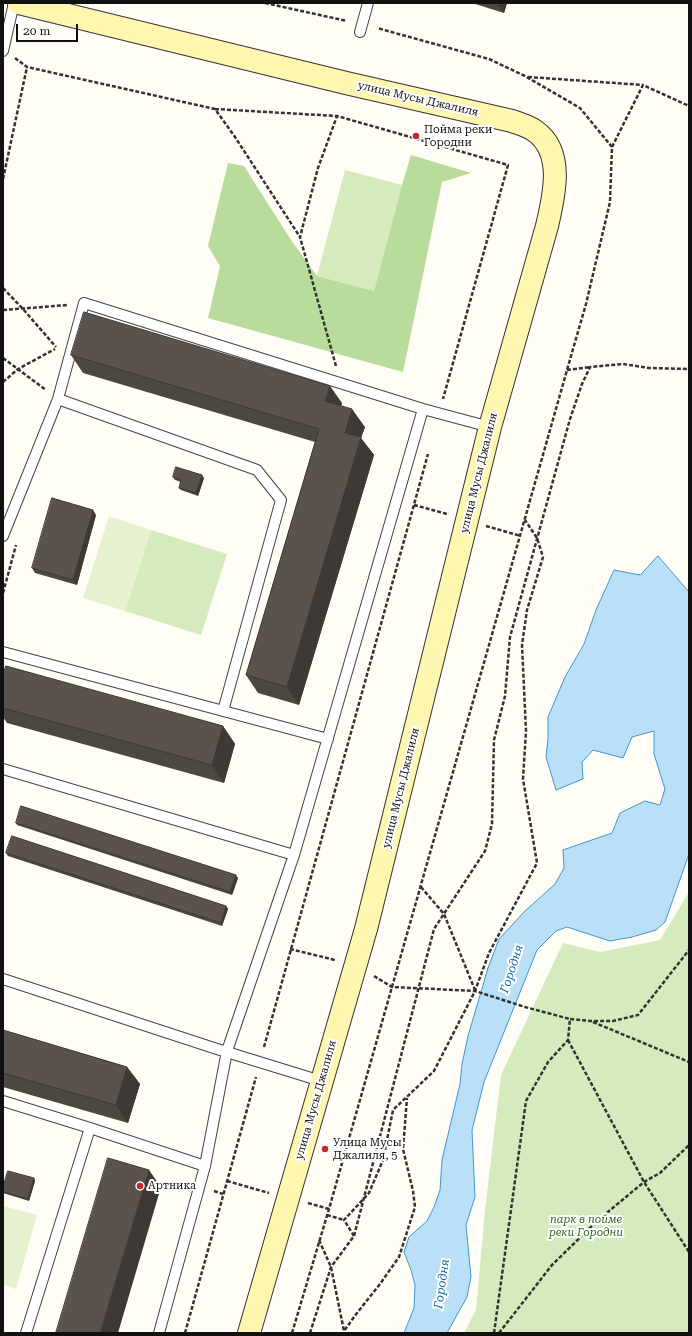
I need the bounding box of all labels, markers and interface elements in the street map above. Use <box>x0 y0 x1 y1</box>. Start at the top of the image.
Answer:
scale bar <box>18 16 80 42</box>
text: 20 m <box>23 24 50 38</box>
street label: улица Мусы Джалиля <box>356 79 480 119</box>
place label: Пойма реки Городни <box>424 123 492 149</box>
marker: Пойма реки Городни <box>411 131 421 141</box>
street label: улица Мусы Джалиля <box>458 412 500 534</box>
street label: улица Мусы Джалиля <box>380 727 422 849</box>
water label: Городня <box>497 943 527 995</box>
street label: улица Мусы Джалиля <box>293 1039 339 1161</box>
place label: Улица Мусы Джалиля, 5 <box>333 1136 402 1162</box>
marker: Улица Мусы Джалиля, 5 <box>320 1144 330 1154</box>
place label: Артника <box>148 1179 196 1193</box>
marker: Артника <box>135 1181 145 1191</box>
park label: парк в пойме реки Городни <box>549 1213 623 1239</box>
water label: Городня <box>431 1258 453 1310</box>

